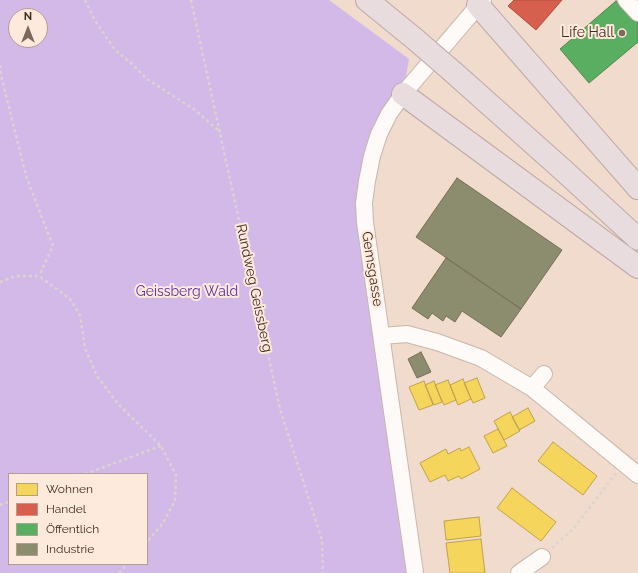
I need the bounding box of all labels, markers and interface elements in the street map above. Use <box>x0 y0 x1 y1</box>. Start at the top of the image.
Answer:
north arrow <box>8 8 48 48</box>
text: N <box>24 10 32 23</box>
place label: Life Hall <box>561 25 614 41</box>
marker: Life Hall <box>617 28 627 38</box>
street label: Rundweg Geissberg <box>232 222 276 354</box>
street label: Gemsgasse <box>358 230 386 308</box>
park label: Geissberg Wald <box>136 284 238 300</box>
legend <box>8 473 148 565</box>
text: Wohnen <box>46 482 93 496</box>
text: Handel <box>46 502 86 516</box>
text: Öffentlich <box>46 522 99 536</box>
text: Industrie <box>46 542 94 556</box>

